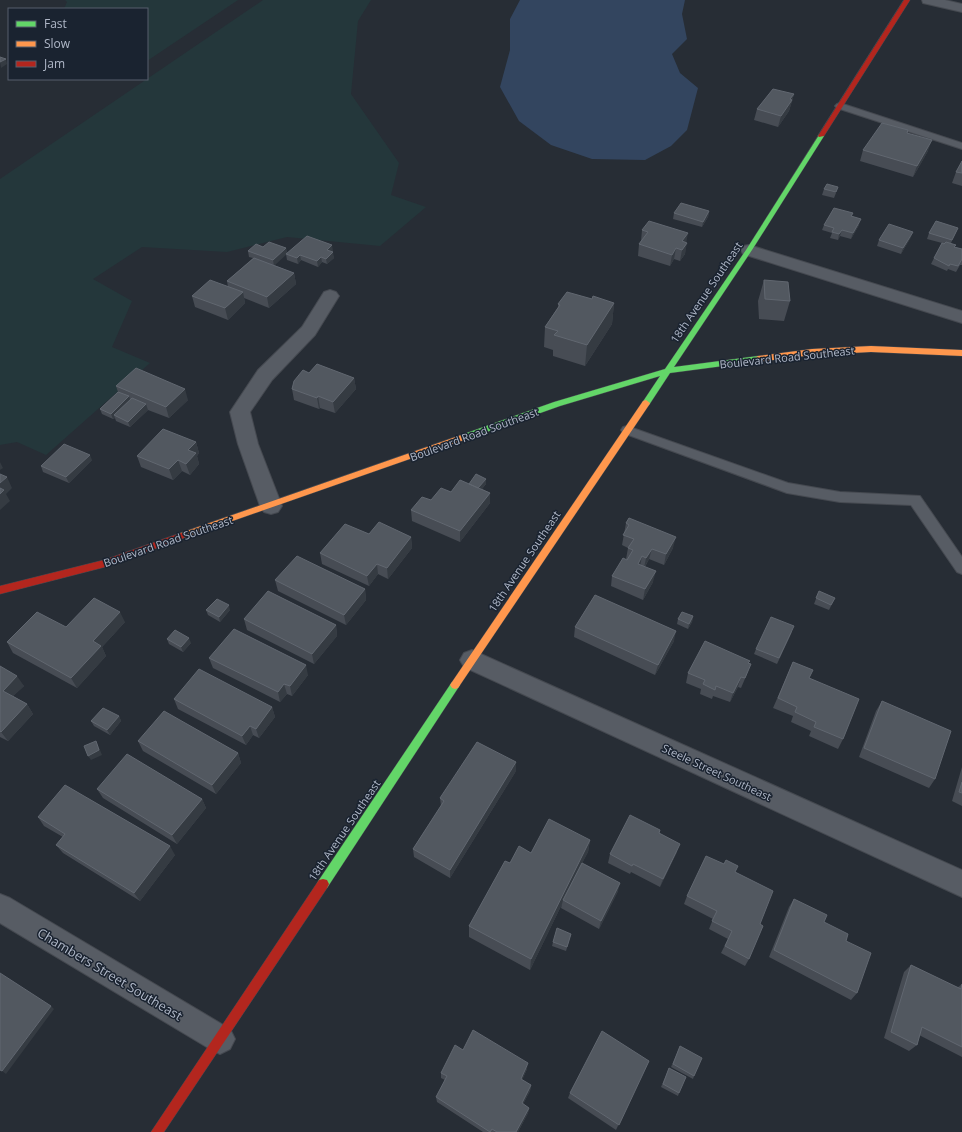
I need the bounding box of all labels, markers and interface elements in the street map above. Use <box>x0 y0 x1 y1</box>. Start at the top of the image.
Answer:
legend <box>8 8 148 80</box>
text: Fast <box>44 15 67 32</box>
text: Slow <box>44 35 71 52</box>
text: Jam <box>43 55 65 72</box>
street label: 18th Avenue Southeast <box>667 239 745 345</box>
street label: Boulevard Road Southeast <box>719 342 855 372</box>
street label: Boulevard Road Southeast <box>408 404 540 464</box>
street label: 18th Avenue Southeast <box>485 508 563 614</box>
street label: Boulevard Road Southeast <box>101 512 235 570</box>
street label: Steele Street Southeast <box>660 740 774 804</box>
street label: 18th Avenue Southeast <box>305 777 383 883</box>
street label: Chambers Street Southeast <box>34 924 186 1025</box>

